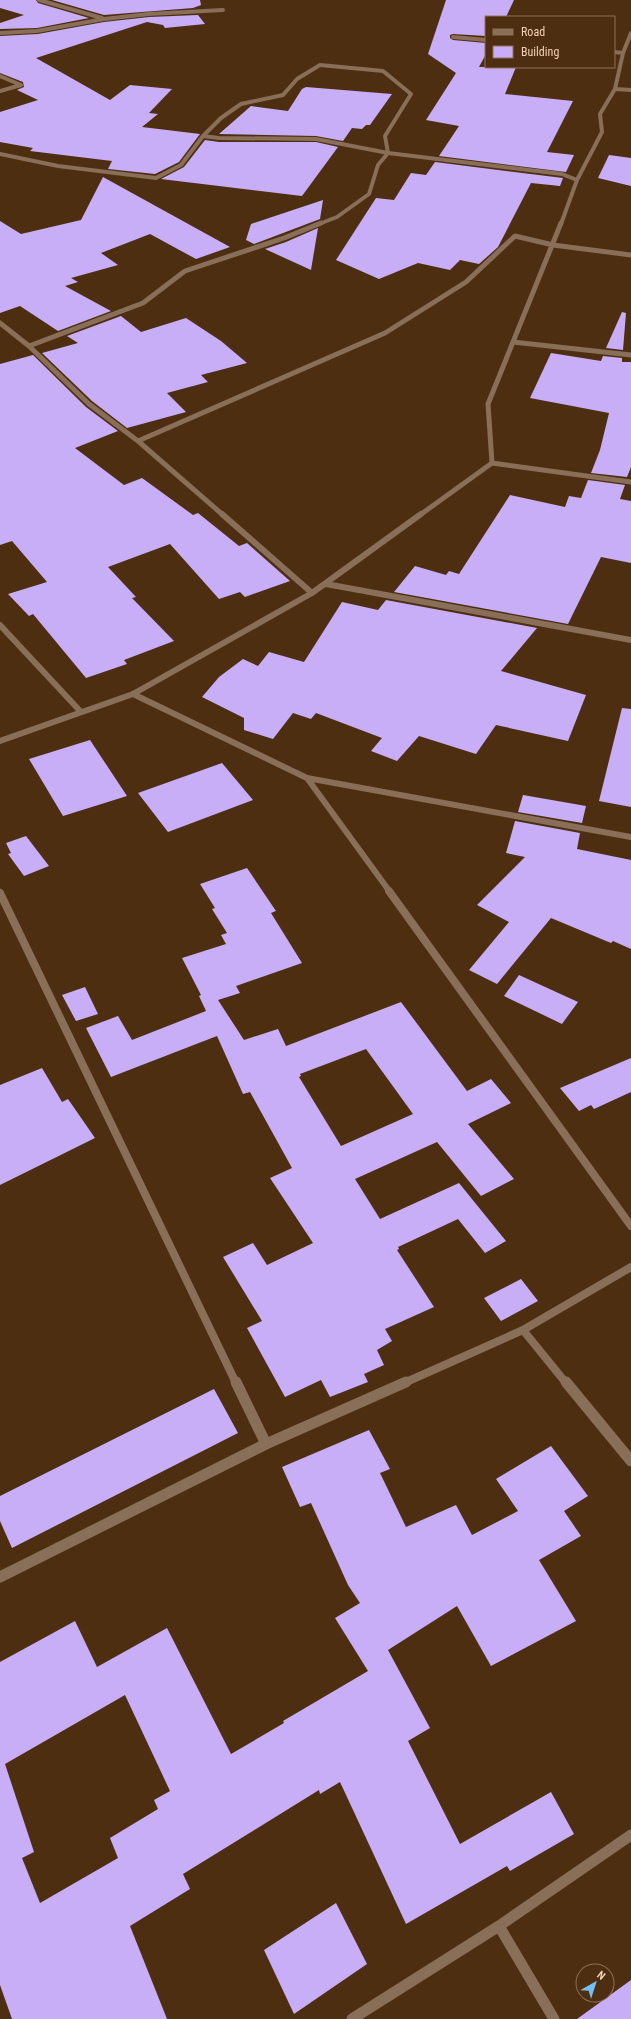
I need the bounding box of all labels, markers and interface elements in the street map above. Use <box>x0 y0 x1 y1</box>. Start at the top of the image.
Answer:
legend <box>485 16 615 68</box>
text: Road <box>521 25 545 39</box>
text: Building <box>521 45 559 59</box>
north arrow <box>575 1963 615 2003</box>
text: N <box>594 1968 608 1983</box>

